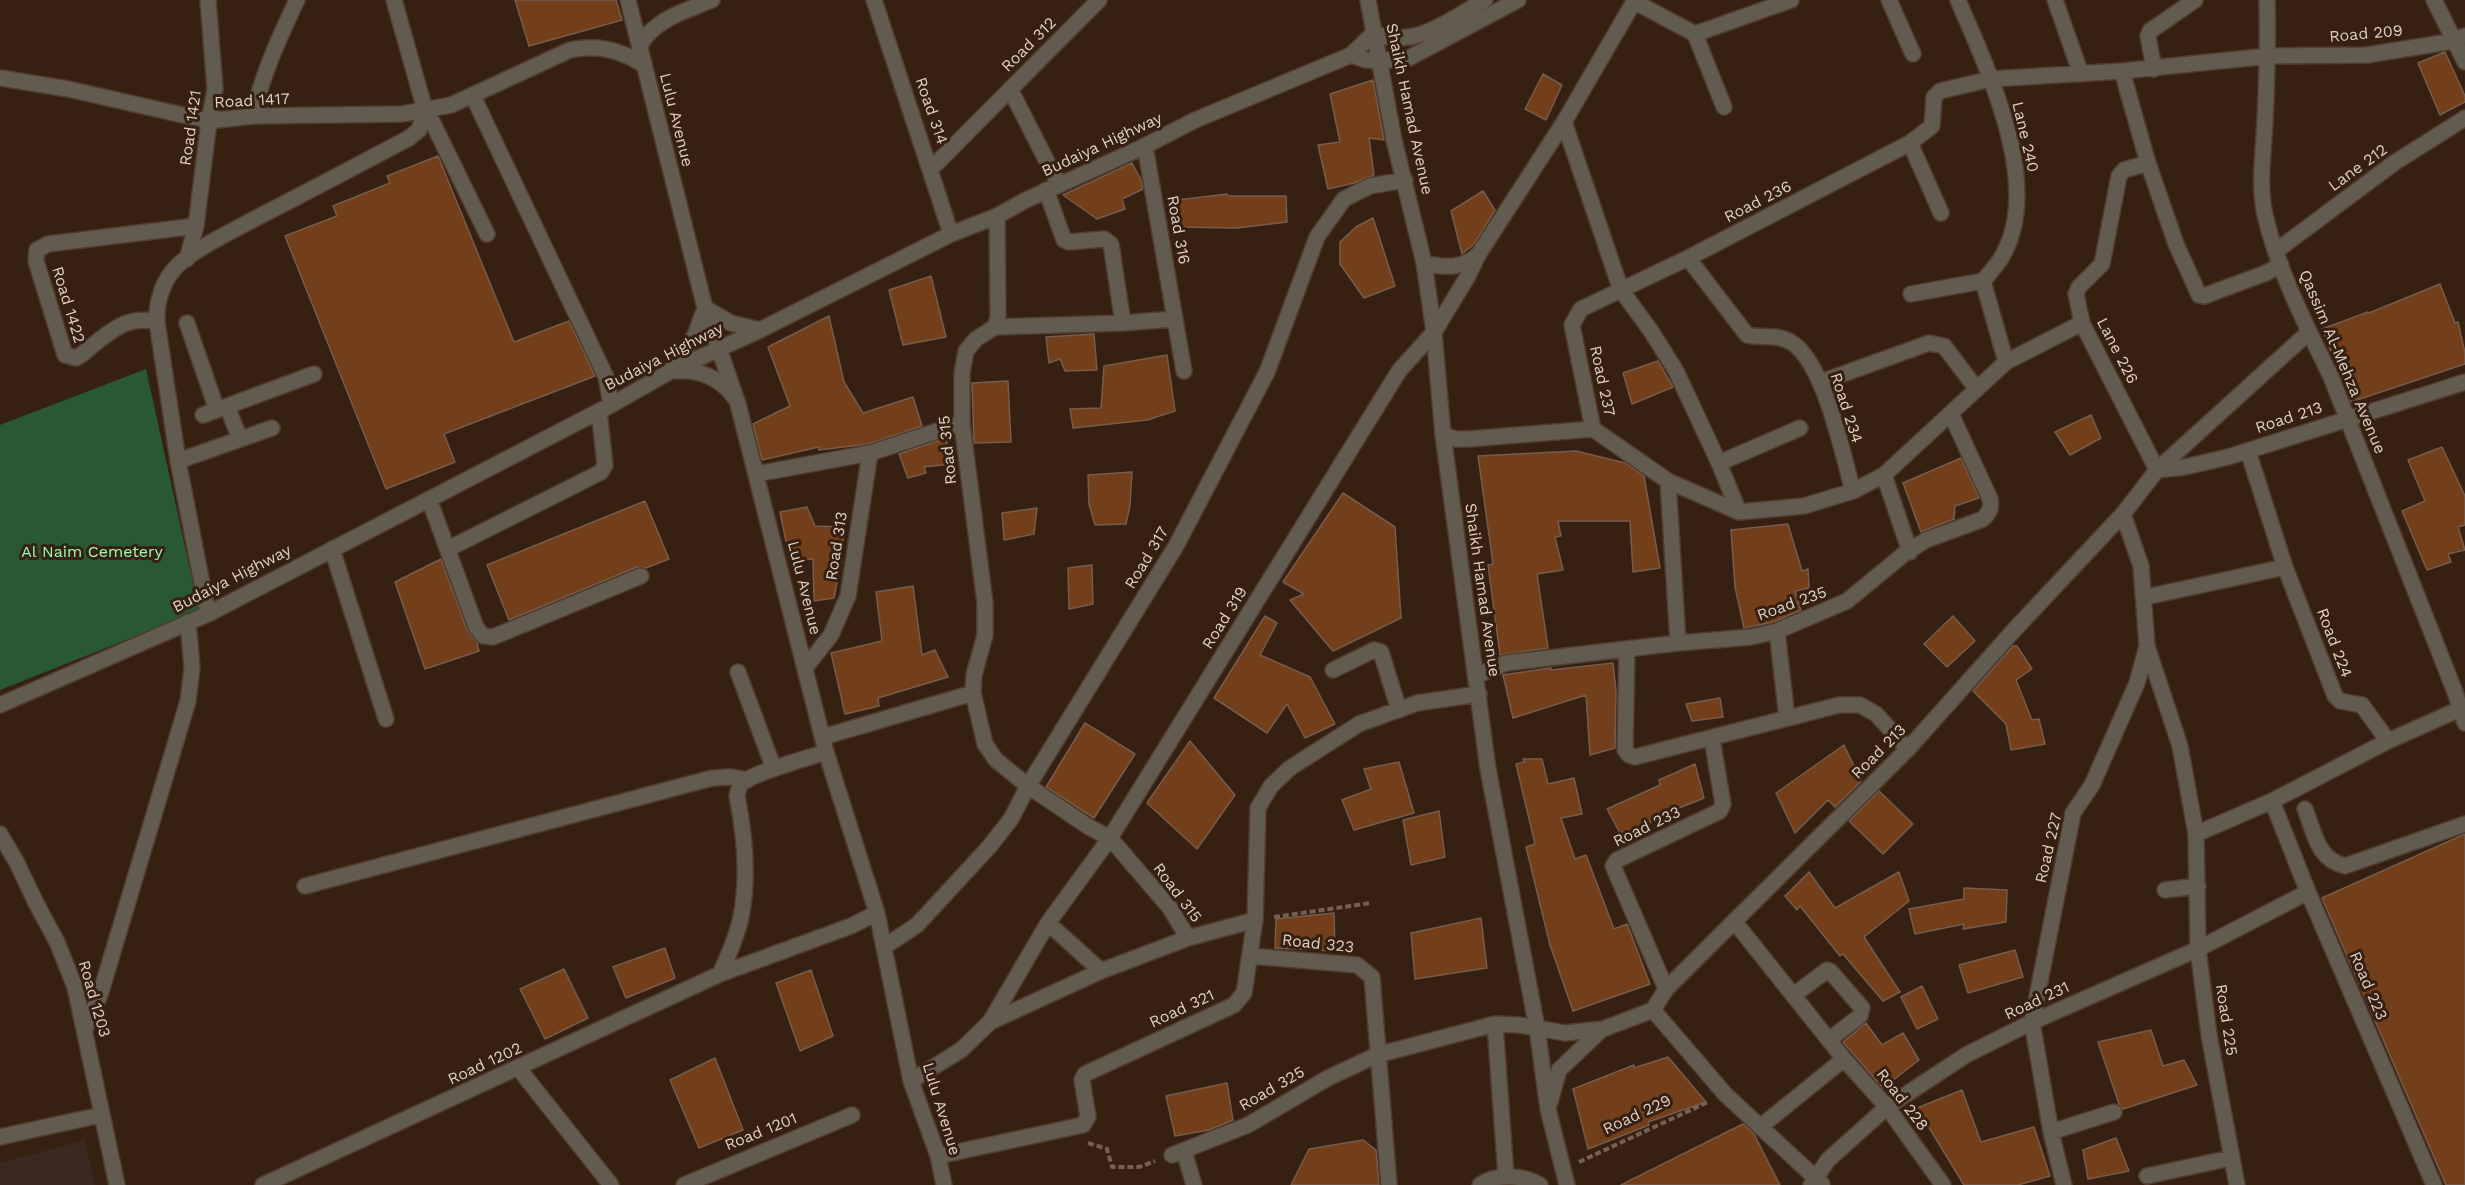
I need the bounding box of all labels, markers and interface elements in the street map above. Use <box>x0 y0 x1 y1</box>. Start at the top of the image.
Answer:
street label: Road 312 <box>998 14 1060 76</box>
street label: Shaikh Hamad Avenue <box>1381 21 1437 197</box>
street label: Road 209 <box>2328 21 2404 47</box>
street label: Lulu Avenue <box>655 71 697 169</box>
street label: Road 314 <box>911 75 951 147</box>
street label: Road 1421 <box>176 89 206 167</box>
street label: Road 1417 <box>214 89 290 113</box>
street label: Lane 240 <box>2008 100 2042 174</box>
street label: Budaiya Highway <box>1039 109 1165 181</box>
street label: Lane 212 <box>2325 140 2391 196</box>
street label: Road 236 <box>1721 177 1795 227</box>
street label: Road 316 <box>1162 194 1194 266</box>
street label: Road 1422 <box>47 264 89 346</box>
street label: Qassim Al-Mehza Avenue <box>2294 267 2390 457</box>
street label: Lane 226 <box>2092 315 2142 387</box>
street label: Budaiya Highway <box>601 319 727 395</box>
street label: Road 237 <box>1585 344 1619 418</box>
street label: Road 234 <box>1826 370 1866 446</box>
street label: Road 213 <box>2253 398 2325 438</box>
street label: Road 315 <box>935 414 961 486</box>
street label: Shaikh Hamad Avenue <box>1460 502 1504 678</box>
street label: Road 313 <box>822 510 852 582</box>
street label: Road 317 <box>1121 523 1173 593</box>
street label: Lulu Avenue <box>783 539 825 637</box>
street label: Budaiya Highway <box>169 541 295 617</box>
park label: Al Naim Cemetery <box>21 542 163 562</box>
street label: Road 319 <box>1198 583 1252 653</box>
street label: Road 235 <box>1755 583 1829 625</box>
street label: Road 224 <box>2312 606 2356 680</box>
street label: Road 213 <box>1848 721 1910 783</box>
street label: Road 233 <box>1610 802 1684 852</box>
street label: Road 227 <box>2032 811 2066 885</box>
street label: Road 315 <box>1148 860 1206 926</box>
street label: Road 323 <box>1281 931 1355 957</box>
street label: Road 223 <box>2345 949 2391 1023</box>
street label: Road 1203 <box>74 958 114 1040</box>
street label: Road 231 <box>2001 978 2073 1024</box>
street label: Road 225 <box>2211 983 2241 1057</box>
street label: Road 321 <box>1146 986 1218 1032</box>
street label: Road 1202 <box>445 1039 525 1089</box>
street label: Lulu Avenue <box>918 1060 964 1158</box>
street label: Road 325 <box>1236 1063 1308 1115</box>
street label: Road 228 <box>1872 1065 1932 1135</box>
street label: Road 229 <box>1600 1091 1674 1139</box>
street label: Road 1201 <box>722 1109 800 1155</box>

